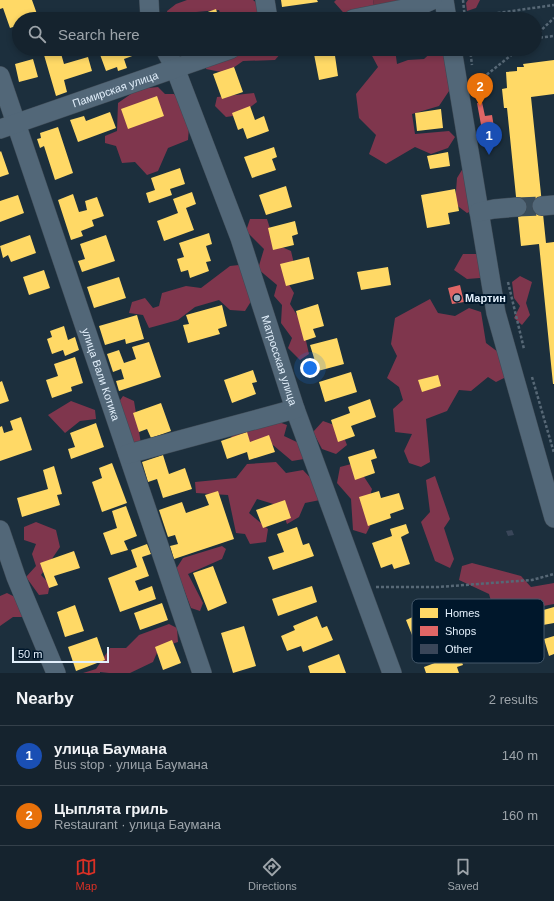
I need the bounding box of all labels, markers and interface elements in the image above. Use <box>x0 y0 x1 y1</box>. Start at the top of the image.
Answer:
search box <box>12 12 542 56</box>
icon: search <box>26 23 48 45</box>
text: Search here <box>58 26 140 43</box>
street label: Памирская улица <box>71 68 161 109</box>
pin: 2 <box>467 73 493 106</box>
pin: 1 <box>476 122 502 155</box>
place label: Мартин <box>465 292 506 304</box>
marker: Мартин <box>452 293 462 303</box>
street label: Матросская улица <box>259 314 300 408</box>
street label: улица Вали Котика <box>80 326 122 423</box>
your location <box>300 358 320 378</box>
legend <box>412 599 544 663</box>
text: Homes <box>445 607 480 619</box>
text: Shops <box>445 625 477 637</box>
text: Other <box>445 643 473 655</box>
scale bar <box>12 645 109 664</box>
text: 50 m <box>18 648 42 660</box>
text: Nearby <box>16 689 74 708</box>
text: 2 results <box>489 692 538 707</box>
text: улица Баумана <box>54 740 167 757</box>
text: 1 <box>25 748 33 763</box>
text: 140 m <box>502 748 538 763</box>
text: Bus stop · улица Баумана <box>54 757 208 772</box>
text: Цыплята гриль <box>54 800 168 817</box>
text: 2 <box>25 808 33 823</box>
text: 160 m <box>502 808 538 823</box>
text: Restaurant · улица Баумана <box>54 817 221 832</box>
tab: Map <box>75 856 97 892</box>
tab: Directions <box>248 856 297 892</box>
tab: Saved <box>447 856 479 892</box>

